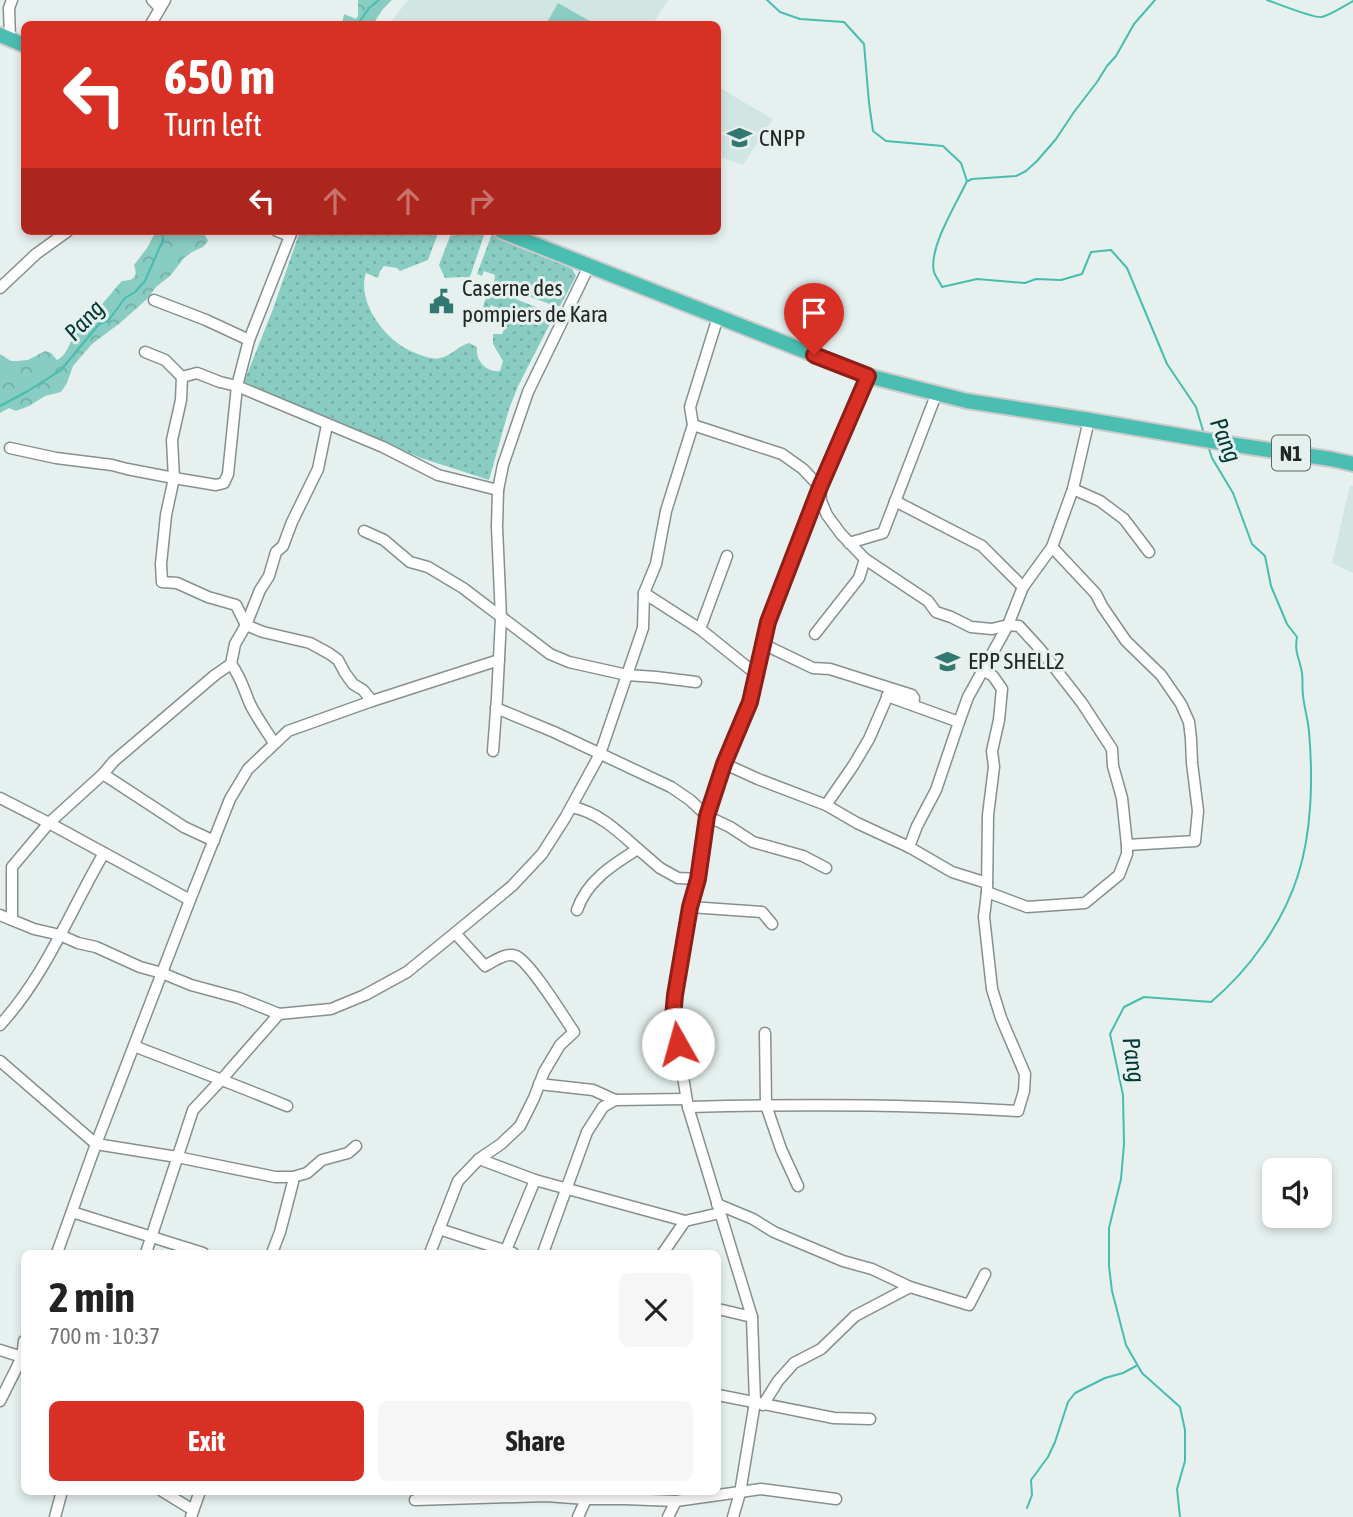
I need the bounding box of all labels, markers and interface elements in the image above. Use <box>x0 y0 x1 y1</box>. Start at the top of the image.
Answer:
text: 650 m <box>164 48 275 104</box>
icon: left <box>49 49 140 140</box>
text: Turn left <box>164 106 262 143</box>
school or university icon: CNPP <box>725 124 753 152</box>
place label: CNPP <box>759 125 805 151</box>
icon: left <box>243 182 281 220</box>
icon: ahead <box>316 182 354 220</box>
icon: ahead <box>389 182 427 220</box>
icon: right <box>462 182 500 220</box>
place label: Caserne des pompiers de Kara <box>462 275 608 327</box>
pin <box>784 283 844 355</box>
public building icon: Caserne des pompiers de Kara <box>428 287 456 315</box>
water label: Pang <box>59 294 109 346</box>
icon: arrive <box>795 294 833 332</box>
water label: Pang <box>1205 414 1247 466</box>
road number: N1 <box>1272 435 1310 470</box>
school or university icon: EPP SHELL2 <box>934 647 962 675</box>
place label: EPP SHELL2 <box>968 648 1065 674</box>
position arrow <box>641 1007 715 1081</box>
water label: Pang <box>1117 1036 1151 1084</box>
map controls <box>1262 1158 1332 1228</box>
button: sound <box>1262 1158 1332 1228</box>
text: 2 min <box>49 1273 135 1321</box>
button: close <box>619 1273 693 1347</box>
text: 700 m · 10:37 <box>49 1323 160 1349</box>
button: Exit <box>49 1401 364 1481</box>
button: Share <box>378 1401 693 1481</box>

